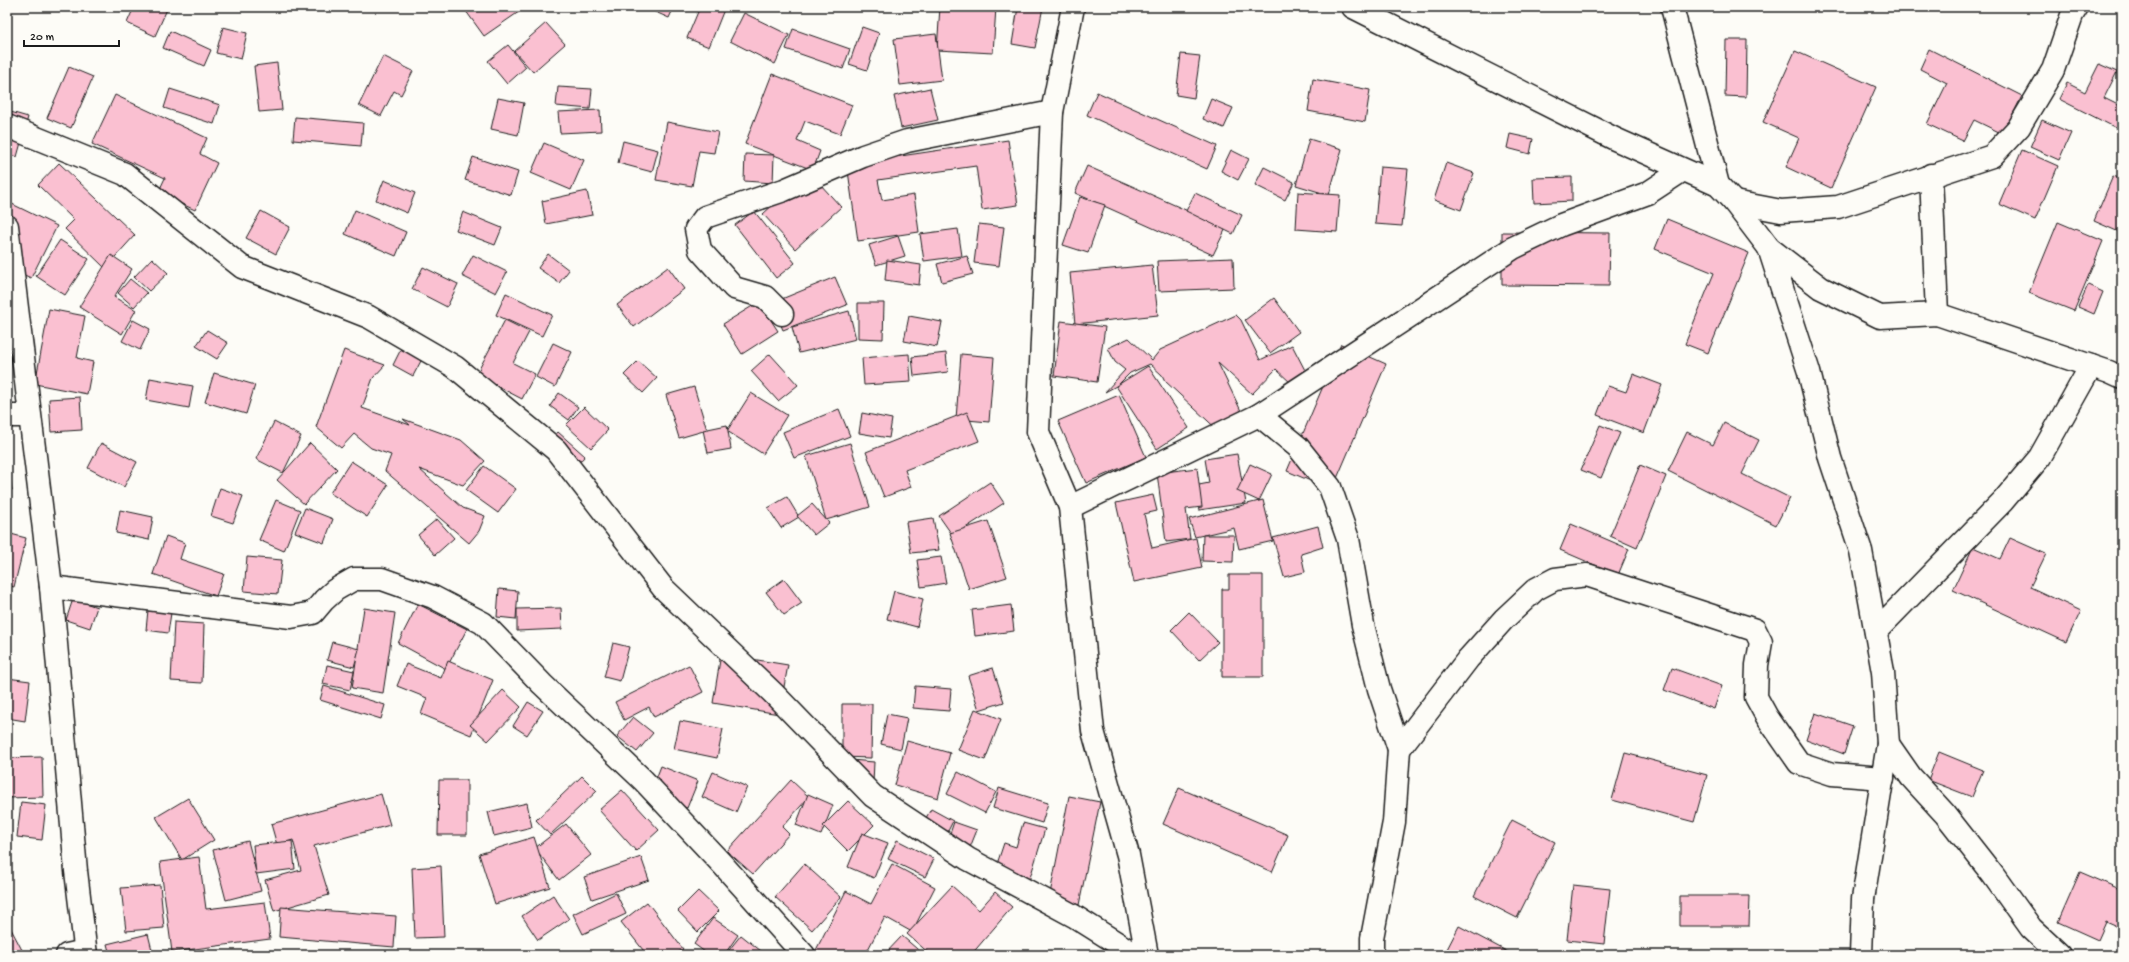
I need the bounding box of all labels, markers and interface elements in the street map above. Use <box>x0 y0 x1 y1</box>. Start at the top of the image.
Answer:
scale bar <box>24 22 119 48</box>
text: 20 m <box>30 31 55 45</box>

